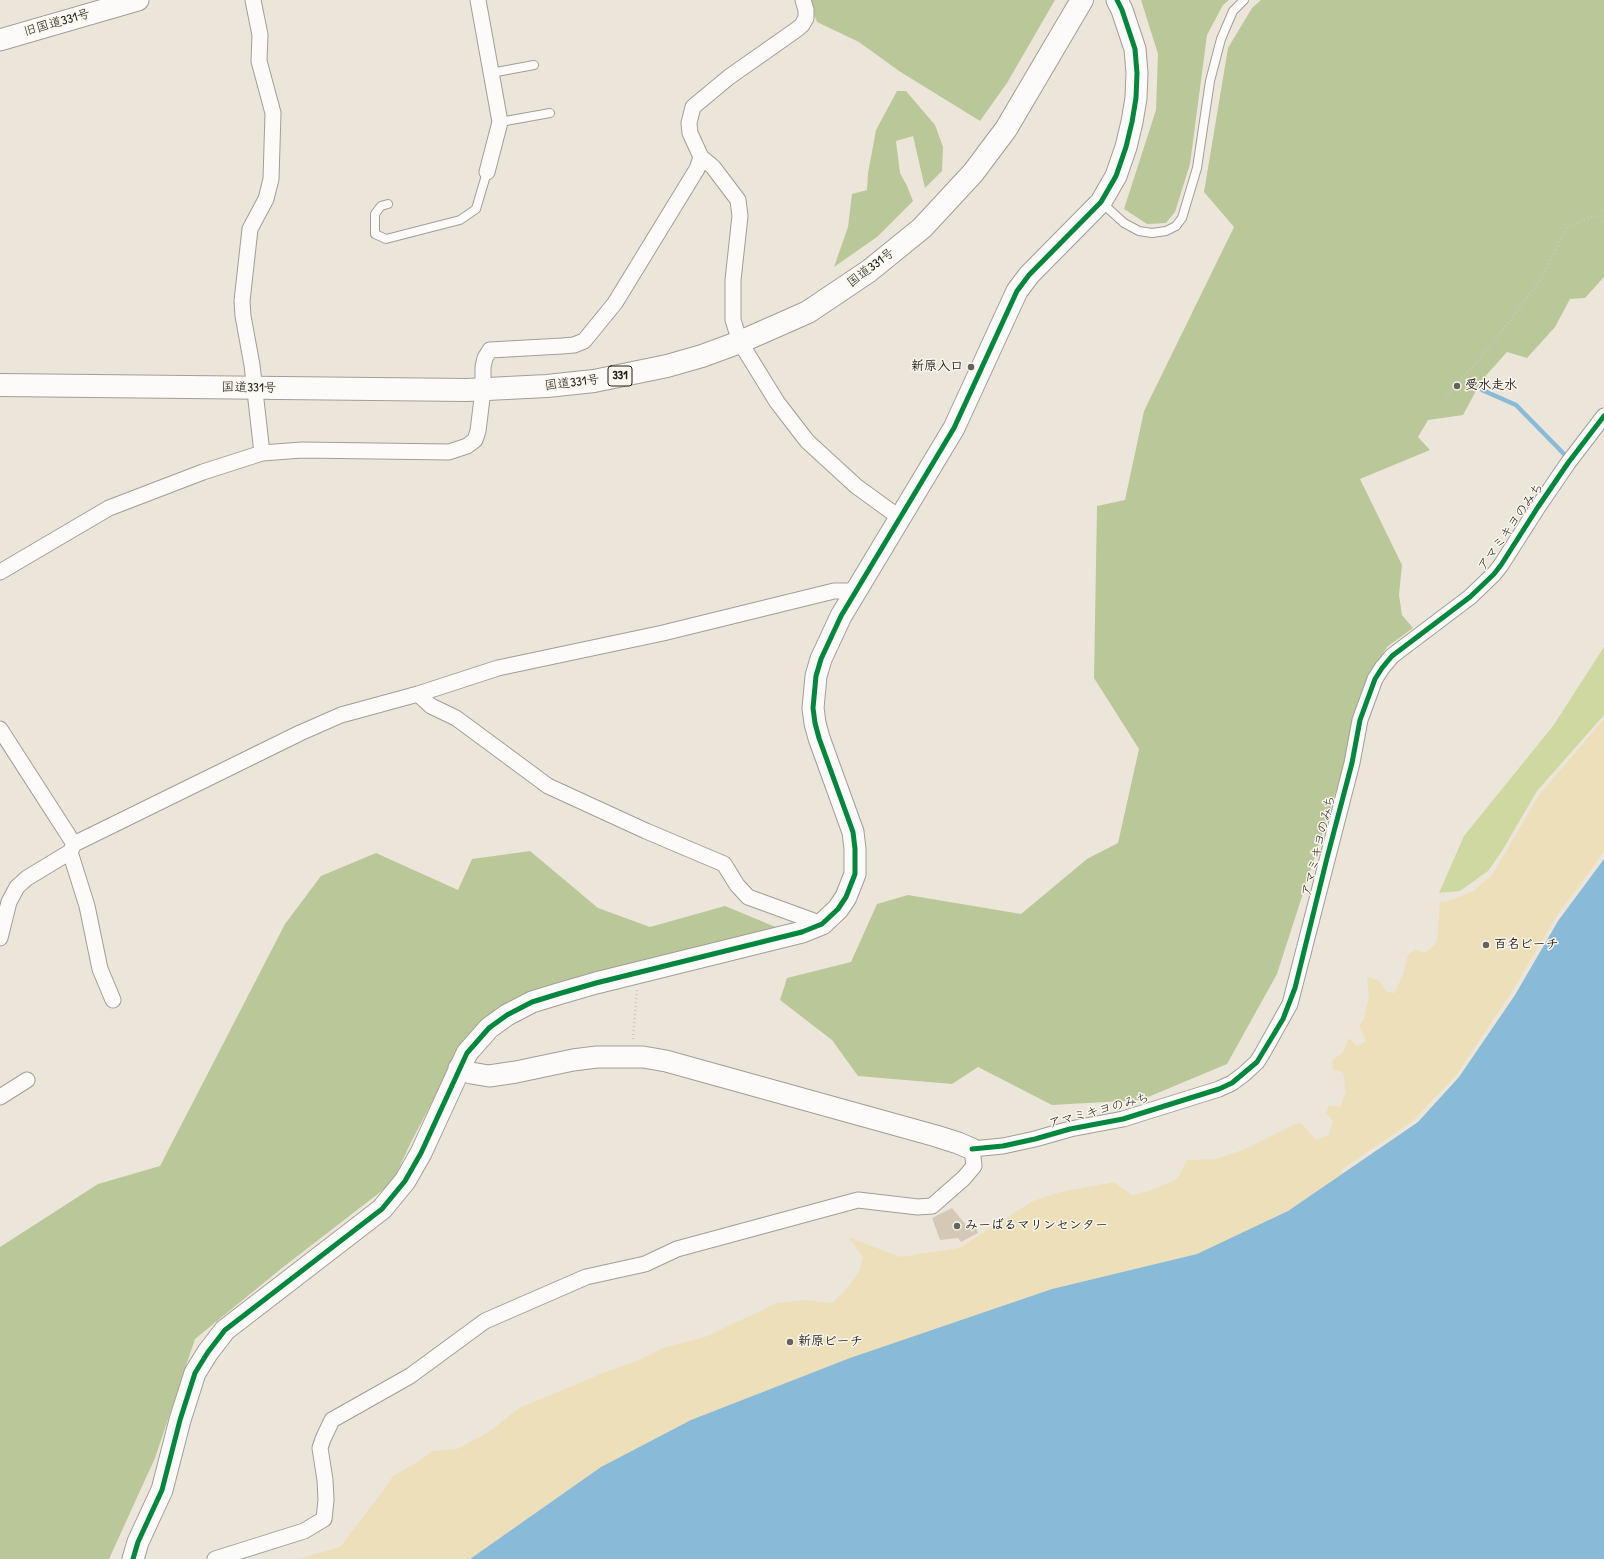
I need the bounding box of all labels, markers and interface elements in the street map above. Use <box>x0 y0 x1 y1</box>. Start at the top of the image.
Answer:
street label: 旧国道331号 <box>22 6 92 40</box>
street label: 国道331号 <box>844 245 898 291</box>
place label: 新原入口 <box>911 359 963 375</box>
marker: 新原入口 <box>966 362 976 372</box>
road number: 331 <box>608 366 632 386</box>
street label: 国道331号 <box>544 372 600 394</box>
place label: 受水走水 <box>1465 378 1517 394</box>
street label: 国道331号 <box>221 380 277 396</box>
marker: 受水走水 <box>1452 381 1462 391</box>
street label: アマミキヨのみち <box>1475 480 1547 574</box>
street label: アマミキヨのみち <box>1299 794 1339 898</box>
place label: 百名ビーチ <box>1494 937 1558 953</box>
marker: 百名ビーチ <box>1481 940 1491 950</box>
street label: アマミキヨのみち <box>1047 1090 1151 1132</box>
place label: みーばるマリンセンター <box>965 1218 1108 1234</box>
marker: みーばるマリンセンター <box>952 1221 962 1231</box>
place label: 新原ビーチ <box>798 1334 862 1350</box>
marker: 新原ビーチ <box>785 1337 795 1347</box>

